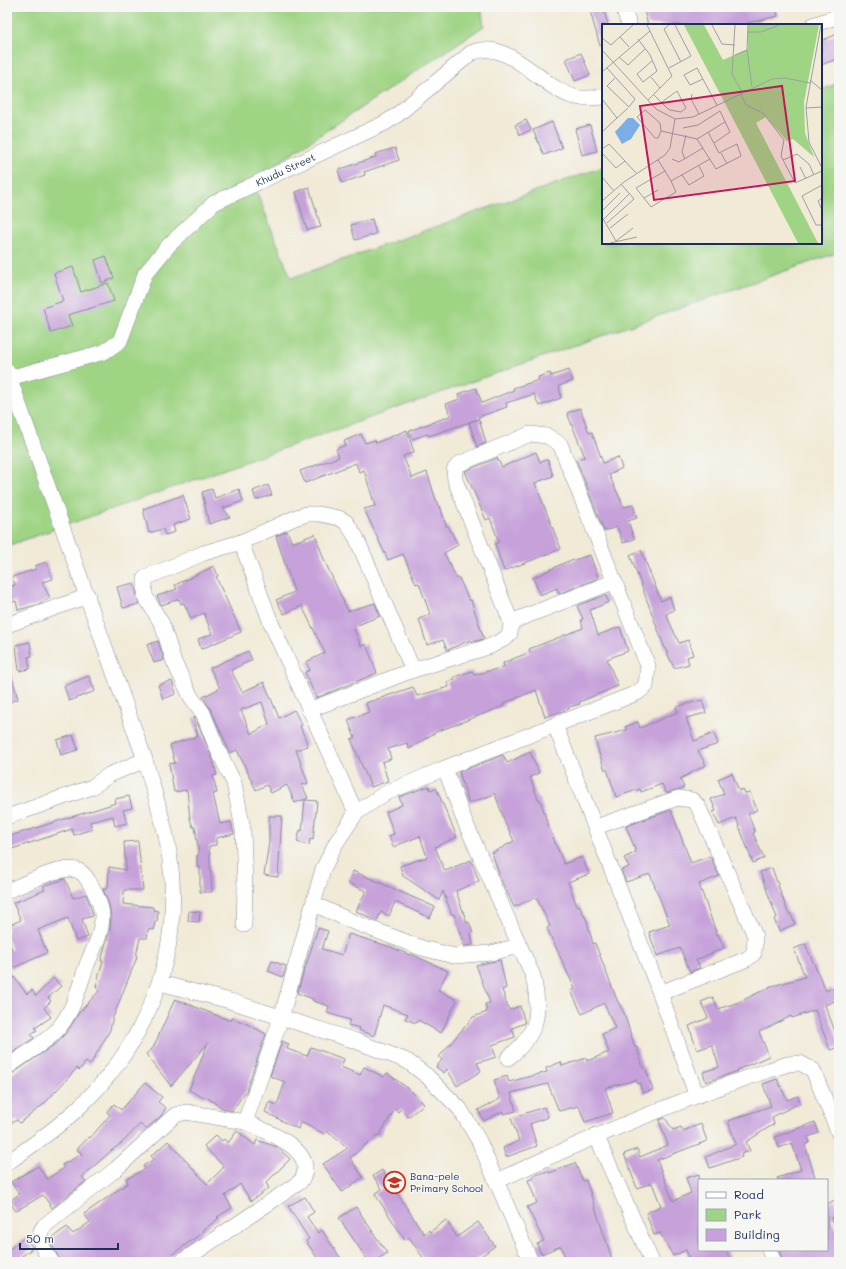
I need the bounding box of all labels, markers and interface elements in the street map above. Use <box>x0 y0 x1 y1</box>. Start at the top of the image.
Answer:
inset map <box>602 24 822 244</box>
street label: Khudu Street <box>253 150 317 189</box>
school or university icon: Bana-pele Primary School <box>381 1169 407 1195</box>
place label: Bana-pele Primary School <box>410 1169 483 1195</box>
legend <box>698 1179 828 1251</box>
text: Road <box>734 1186 764 1202</box>
text: Park <box>734 1206 761 1222</box>
scale bar <box>20 1225 118 1251</box>
text: Building <box>734 1226 780 1242</box>
text: 50 m <box>26 1230 54 1246</box>

